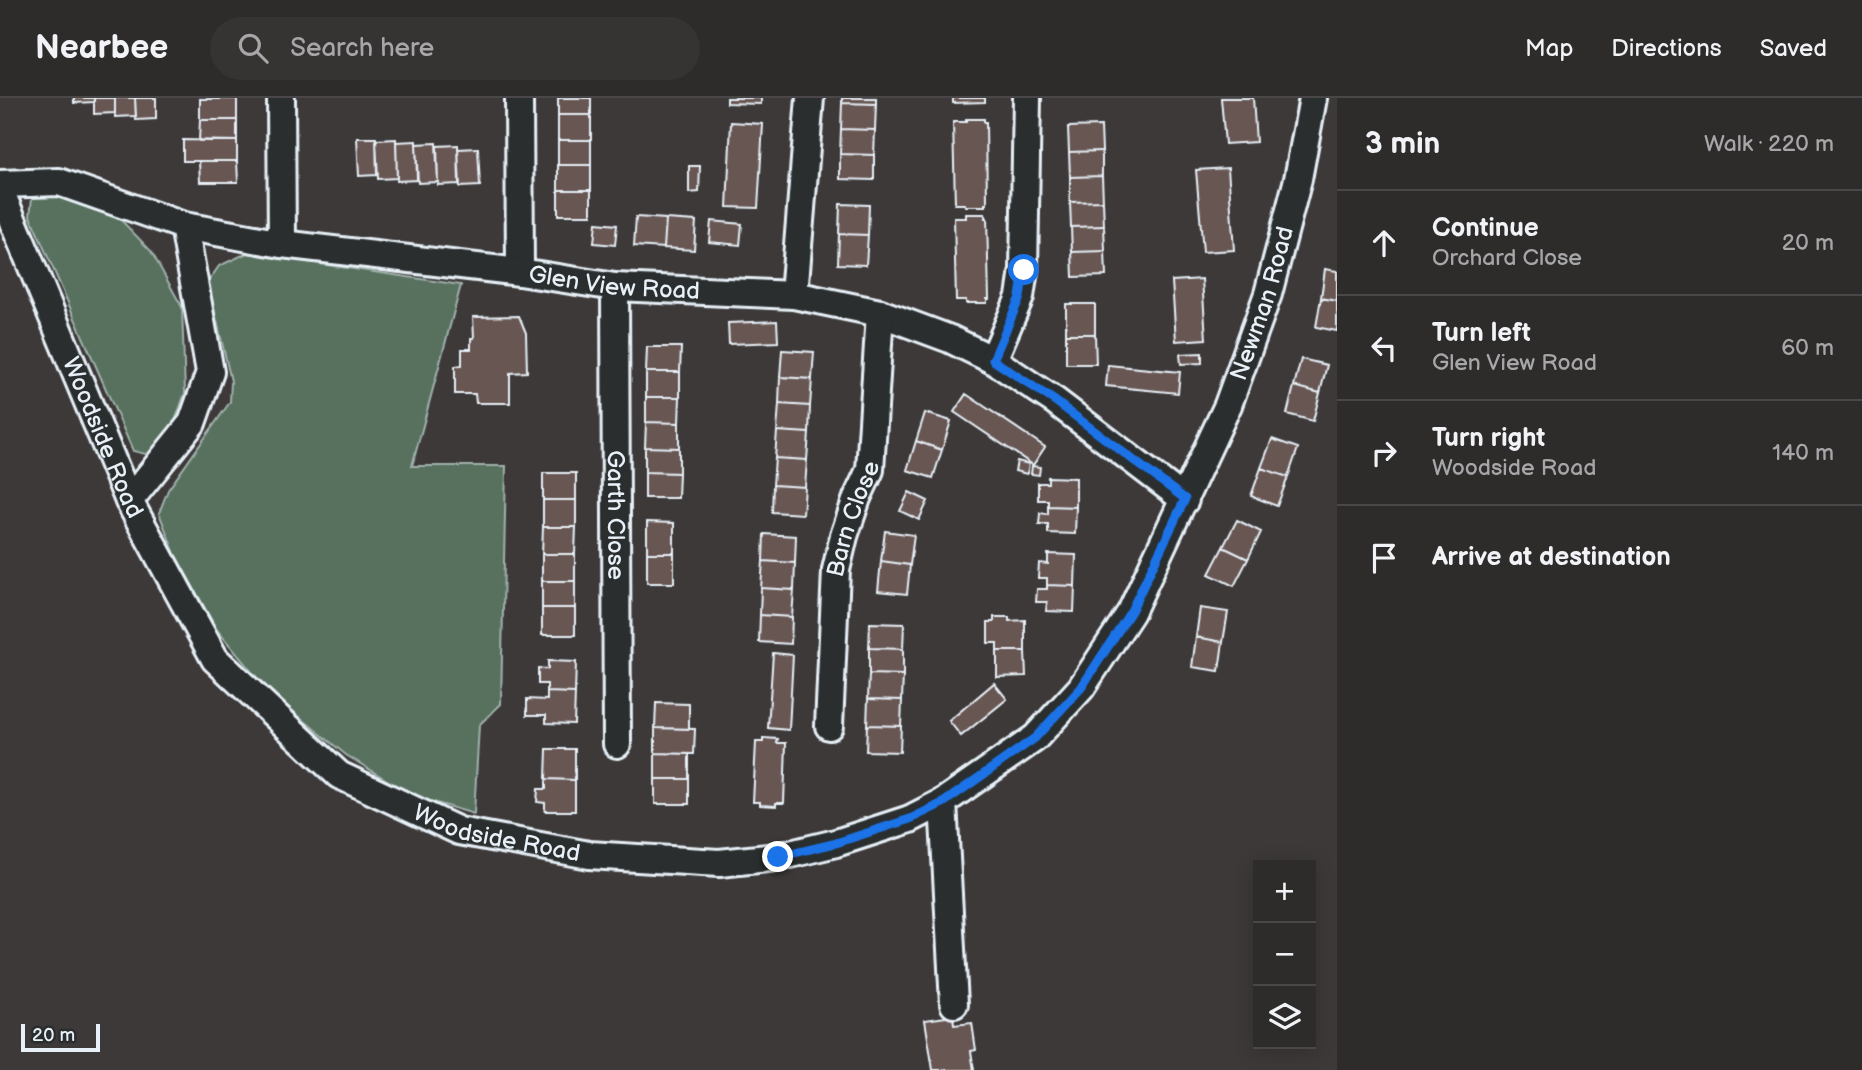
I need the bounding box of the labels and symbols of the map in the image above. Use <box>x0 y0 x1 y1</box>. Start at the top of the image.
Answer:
street label: Newman Road <box>1224 223 1300 384</box>
route start <box>1008 254 1039 285</box>
street label: Glen View Road <box>527 260 701 306</box>
street label: Woodside Road <box>56 353 149 523</box>
street label: Garth Close <box>601 450 630 580</box>
street label: Barn Close <box>821 461 885 580</box>
street label: Woodside Road <box>409 798 583 868</box>
route end <box>762 841 793 872</box>
scale bar <box>21 1021 100 1053</box>

